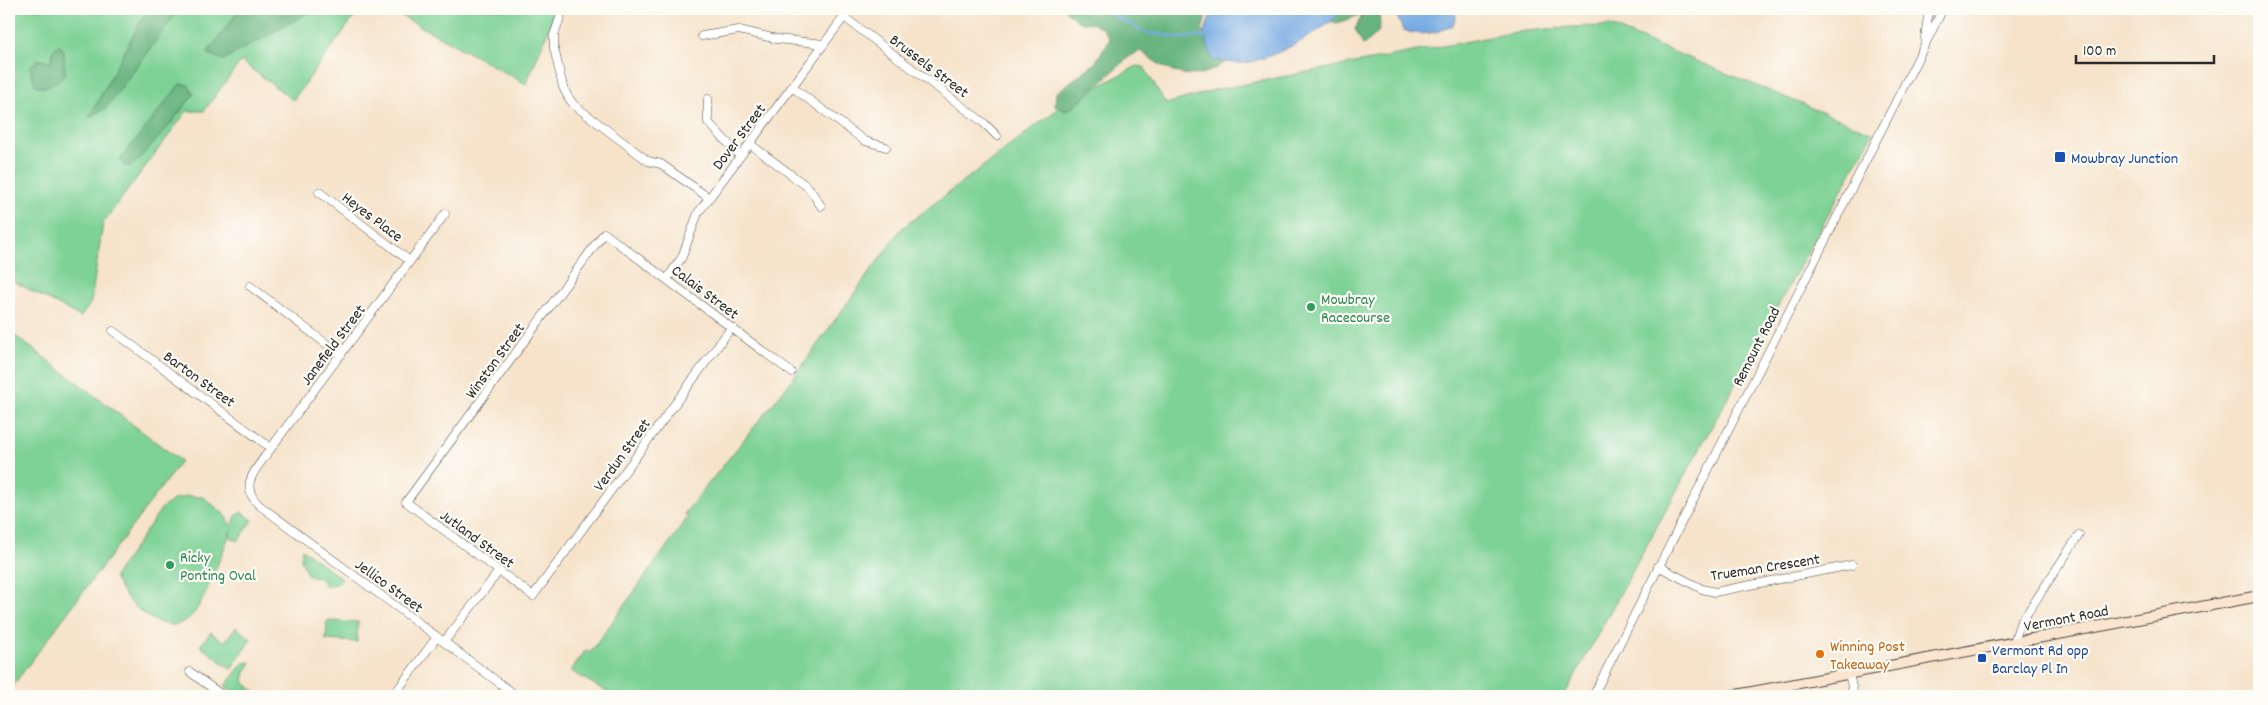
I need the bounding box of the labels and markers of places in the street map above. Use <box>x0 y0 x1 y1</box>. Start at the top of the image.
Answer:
place label: Mowbray Junction <box>2071 148 2178 171</box>
marker: Mowbray Junction <box>2053 150 2067 164</box>
place label: Mowbray Racecourse <box>1321 289 1390 330</box>
marker: Mowbray Racecourse <box>1305 301 1317 313</box>
place label: Ricky Ponting Oval <box>180 547 256 588</box>
marker: Ricky Ponting Oval <box>164 559 176 571</box>
place label: Winning Post Takeaway <box>1830 636 1905 677</box>
place label: Vermont Rd opp Barclay Pl In <box>1992 640 2089 681</box>
marker: Winning Post Takeaway <box>1814 648 1826 660</box>
marker: Vermont Rd opp Barclay Pl In <box>1976 652 1988 664</box>

